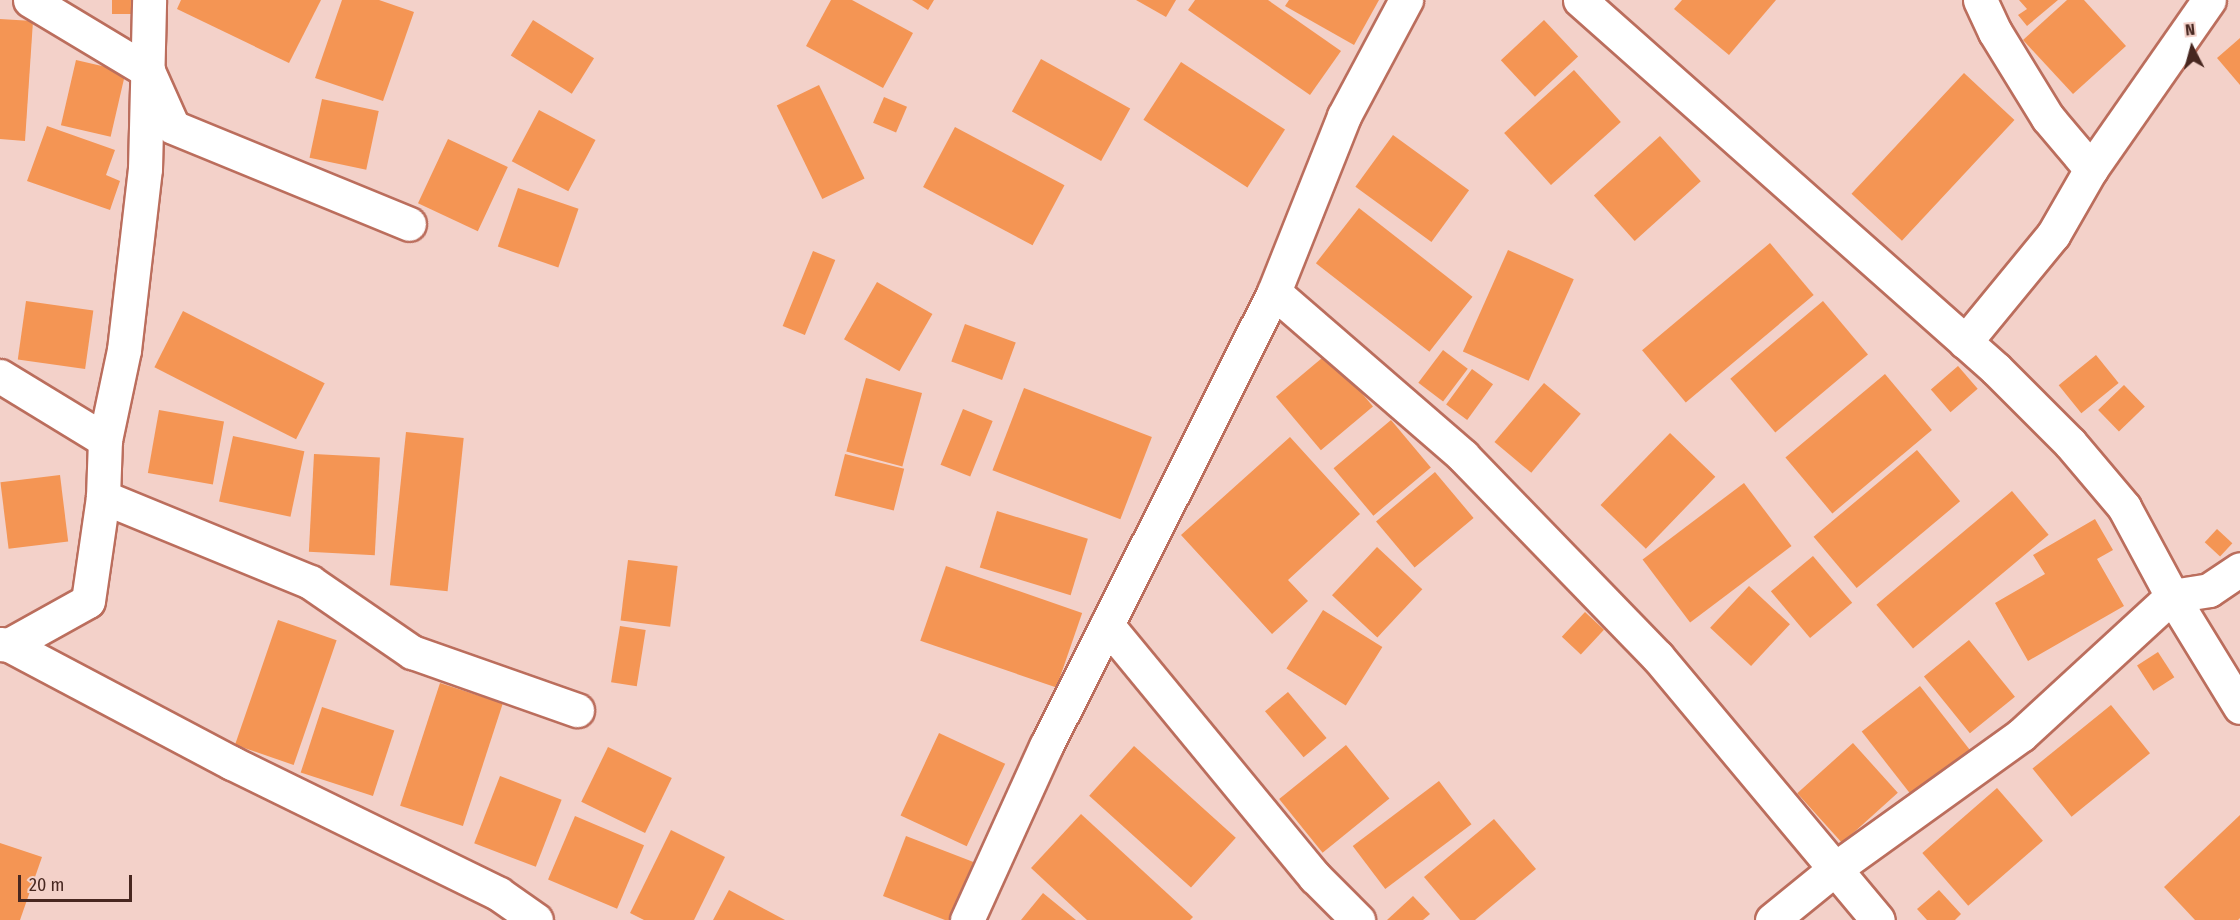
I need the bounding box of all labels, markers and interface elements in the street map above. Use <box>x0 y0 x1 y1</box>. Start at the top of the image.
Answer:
north arrow <box>2162 18 2222 78</box>
text: N <box>2184 20 2196 40</box>
scale bar <box>21 863 135 901</box>
text: 20 m <box>29 874 64 896</box>

